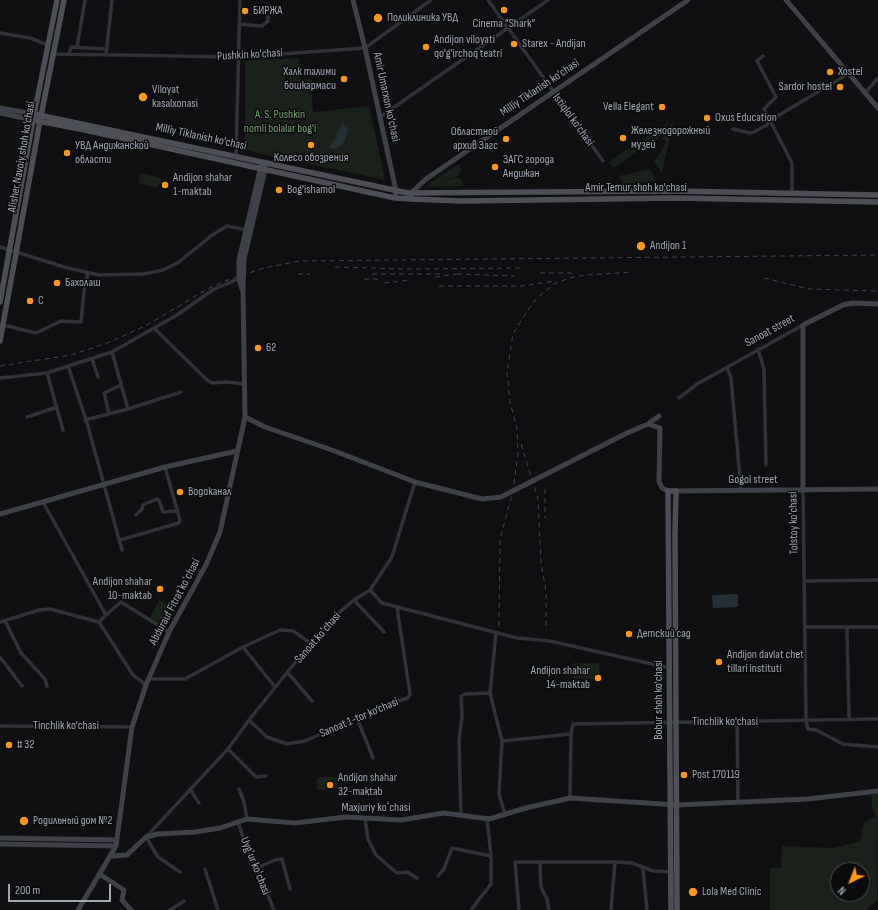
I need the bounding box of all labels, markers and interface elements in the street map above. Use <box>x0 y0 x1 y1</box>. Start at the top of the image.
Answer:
place label: БИРЖА <box>253 4 282 18</box>
marker: Cinema “Shark” <box>499 5 509 15</box>
marker: БИРЖА <box>240 6 250 16</box>
place label: Поликлиника УВД <box>387 11 458 25</box>
marker: Поликлиника УВД <box>372 12 384 24</box>
place label: Cinema “Shark” <box>473 17 535 31</box>
place label: Andijon viloyati qo'g'irchoq teatri <box>434 33 502 61</box>
place label: Starex - Andijan <box>522 37 586 51</box>
marker: Starex - Andijan <box>509 39 519 49</box>
marker: Andijon viloyati qo'g'irchoq teatri <box>421 42 431 52</box>
street label: Pushkin ko'chasi <box>217 46 283 64</box>
street label: Amir Umarxon ko'chasi <box>369 51 403 143</box>
street label: Milliy Tiklanish ko'chasi <box>498 56 582 120</box>
place label: Халк талими бошкармаси <box>283 65 336 93</box>
place label: Xostel <box>838 65 863 79</box>
marker: Xostel <box>825 67 835 77</box>
marker: Халк талими бошкармаси <box>339 74 349 84</box>
place label: Sardor hostel <box>779 80 832 94</box>
marker: Sardor hostel <box>835 82 845 92</box>
place label: Viloyat kasalxonasi <box>152 83 198 111</box>
marker: Viloyat kasalxonasi <box>137 91 149 103</box>
street label: Istiqlol ko'chasi <box>549 91 597 149</box>
street label: Alisher Navoiy shoh ko'chasi <box>5 100 39 214</box>
place label: Vella Elegant <box>603 100 654 114</box>
marker: Vella Elegant <box>657 102 667 112</box>
park label: A. S. Pushkin nomli bolalar bog'i <box>244 108 316 136</box>
place label: Oxus Education <box>715 111 777 125</box>
marker: Oxus Education <box>702 113 712 123</box>
street label: Milliy Tiklanish ko'chasi <box>154 120 248 154</box>
place label: Железнодорожный музей <box>631 124 710 152</box>
place label: Областной архив Загс <box>451 125 498 153</box>
marker: Железнодорожный музей <box>618 133 628 143</box>
marker: Областной архив Загс <box>501 134 511 144</box>
place label: УВД Андижанской области <box>75 139 149 167</box>
marker: Колесо обозрения <box>306 140 316 150</box>
marker: УВД Андижанской области <box>62 148 72 158</box>
place label: Колесо обозрения <box>274 151 348 165</box>
place label: ЗАГС города Андижан <box>503 153 554 181</box>
marker: ЗАГС города Андижан <box>490 162 500 172</box>
place label: Andijon shahar 1-maktab <box>173 171 232 199</box>
marker: Andijon shahar 1-maktab <box>160 180 170 190</box>
street label: Amir Temur shoh ko'chasi <box>585 181 687 195</box>
place label: Bog'ishamol <box>287 183 335 197</box>
marker: Bog'ishamol <box>274 185 284 195</box>
place label: Andijon 1 <box>650 239 686 253</box>
marker: Andijon 1 <box>635 240 647 252</box>
place label: Бахолаш <box>65 276 101 290</box>
marker: Бахолаш <box>52 278 62 288</box>
place label: С <box>38 294 44 308</box>
marker: С <box>25 296 35 306</box>
street label: Sanoat street <box>743 311 797 351</box>
place label: 62 <box>266 341 276 355</box>
marker: 62 <box>253 343 263 353</box>
street label: Gogol street <box>728 473 778 487</box>
place label: Водоканал <box>188 485 231 499</box>
marker: Водоканал <box>175 487 185 497</box>
street label: Tolstoy ko'chasi <box>786 491 802 555</box>
street label: Abdurauf Fitrat koʻchasi <box>146 556 204 648</box>
place label: Andijon shahar 10-maktab <box>93 575 152 603</box>
marker: Andijon shahar 10-maktab <box>155 584 165 594</box>
street label: Sanoat koʻchasi <box>292 609 344 667</box>
place label: Детский сад <box>637 627 691 641</box>
marker: Детский сад <box>624 629 634 639</box>
place label: Andijon davlat chet tillari instituti <box>727 648 804 676</box>
marker: Andijon davlat chet tillari instituti <box>714 657 724 667</box>
street label: Bobur shoh ko'chasi <box>652 660 666 740</box>
place label: Andijon shahar 14-maktab <box>531 664 590 692</box>
marker: Andijon shahar 14-maktab <box>593 673 603 683</box>
street label: Sanoat 1-tor ko‘chasi <box>317 695 401 741</box>
street label: Tinchlik ko'chasi <box>692 715 758 729</box>
street label: Tinchlik kо‘chasi <box>33 719 99 733</box>
place label: # 32 <box>17 738 34 752</box>
marker: # 32 <box>4 740 14 750</box>
place label: Post 170119 <box>692 768 740 782</box>
marker: Post 170119 <box>679 770 689 780</box>
place label: Andijon shahar 32-maktab <box>338 771 397 799</box>
marker: Andijon shahar 32-maktab <box>325 780 335 790</box>
street label: Maxjuriy koʻchasi <box>342 801 410 815</box>
place label: Родильный дом №2 <box>33 814 112 828</box>
marker: Родильный дом №2 <box>18 815 30 827</box>
street label: Uygʻur koʻchasi <box>237 835 273 897</box>
north arrow <box>830 862 870 902</box>
scale bar <box>10 876 113 902</box>
text: 200 m <box>15 883 40 898</box>
text: N <box>836 884 849 897</box>
place label: Lola Med Clinic <box>702 885 762 899</box>
marker: Lola Med Clinic <box>687 886 699 898</box>

